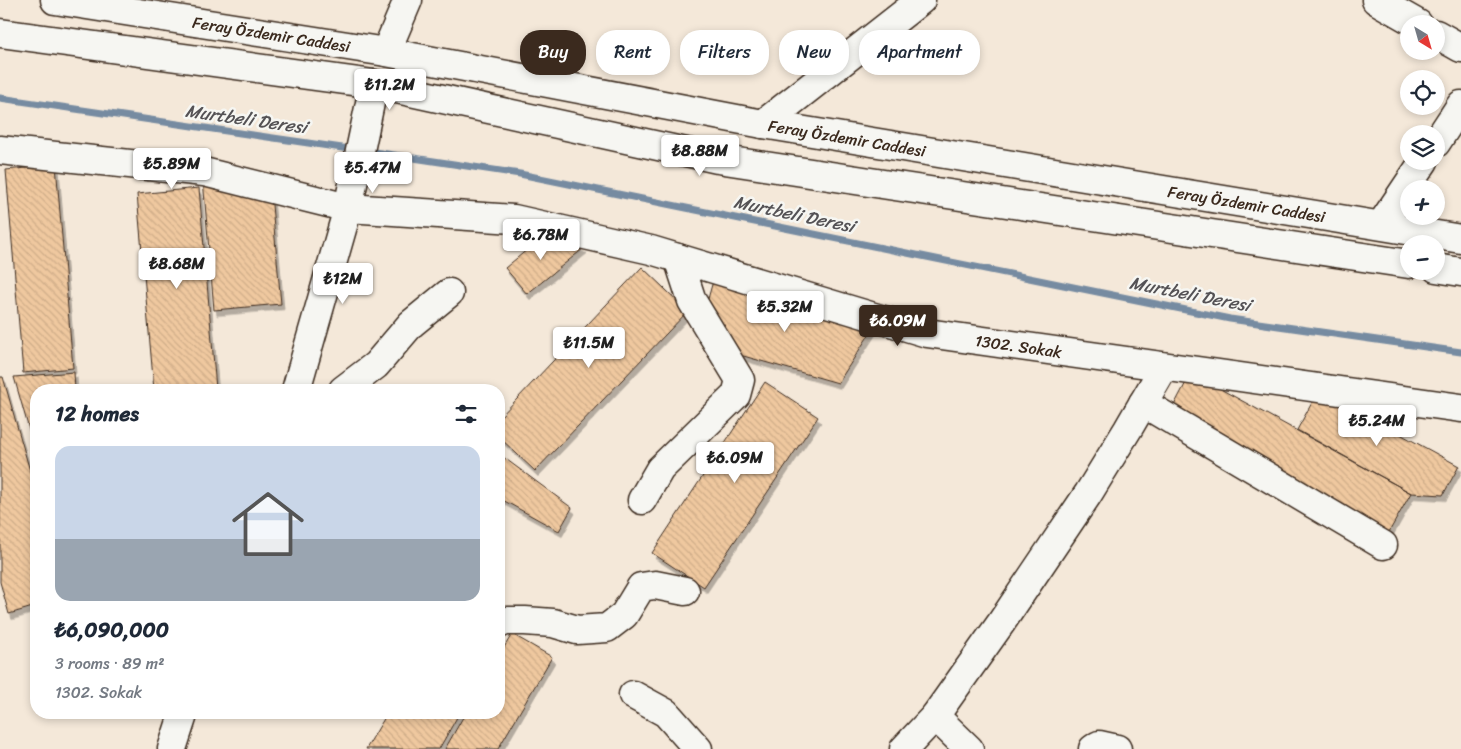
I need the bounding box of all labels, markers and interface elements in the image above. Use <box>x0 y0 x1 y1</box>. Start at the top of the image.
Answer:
street label: Feray Özdemir Caddesi <box>190 7 353 61</box>
north arrow <box>1400 15 1445 60</box>
map controls <box>1400 15 1445 280</box>
chip: Buy <box>520 30 586 75</box>
chip: Rent <box>596 30 670 75</box>
chip: Filters <box>680 30 769 75</box>
chip: New <box>779 30 849 75</box>
chip: Apartment <box>859 30 980 75</box>
pin: ₺11.2M <box>349 68 431 111</box>
text: ₺11.2M <box>365 70 415 99</box>
button: locate <box>1400 70 1445 115</box>
water label: Murtbeli Deresi <box>183 95 313 144</box>
street label: Feray Özdemir Caddesi <box>766 111 928 165</box>
button: layers <box>1400 125 1445 170</box>
pin: ₺8.88M <box>659 134 741 177</box>
text: ₺8.88M <box>672 136 728 165</box>
pin: ₺5.89M <box>131 148 213 190</box>
text: ₺5.89M <box>144 149 200 178</box>
pin: ₺5.47M <box>332 152 414 194</box>
text: ₺5.47M <box>345 153 401 182</box>
street label: Feray Özdemir Caddesi <box>1166 176 1328 231</box>
button: + <box>1400 180 1445 225</box>
water label: Murtbeli Deresi <box>731 186 861 243</box>
pin: ₺6.78M <box>500 218 582 261</box>
text: ₺6.78M <box>514 220 568 249</box>
button: − <box>1400 235 1445 280</box>
pin: ₺8.68M <box>136 248 218 290</box>
text: ₺8.68M <box>149 249 205 278</box>
pin: ₺12M <box>313 262 373 305</box>
text: ₺12M <box>324 264 362 293</box>
water label: Murtbeli Deresi <box>1127 267 1257 322</box>
pin: ₺5.32M <box>744 290 826 333</box>
text: ₺5.32M <box>758 292 812 321</box>
pin: ₺6.09M <box>857 304 939 347</box>
text: ₺6.09M <box>870 306 926 335</box>
street label: 1302. Sokak <box>973 325 1064 366</box>
pin: ₺11.5M <box>548 326 630 369</box>
text: ₺11.5M <box>564 328 614 357</box>
text: 12 homes <box>55 395 139 433</box>
icon: filters <box>452 400 480 428</box>
pin: ₺5.24M <box>1336 404 1418 447</box>
text: ₺5.24M <box>1349 406 1405 435</box>
pin: ₺6.09M <box>694 442 776 484</box>
text: ₺6.09M <box>707 443 763 472</box>
icon: home <box>223 479 313 569</box>
text: ₺6,090,000 <box>55 611 169 649</box>
text: 3 rooms · 89 m² <box>55 649 164 678</box>
text: 1302. Sokak <box>55 678 142 707</box>

